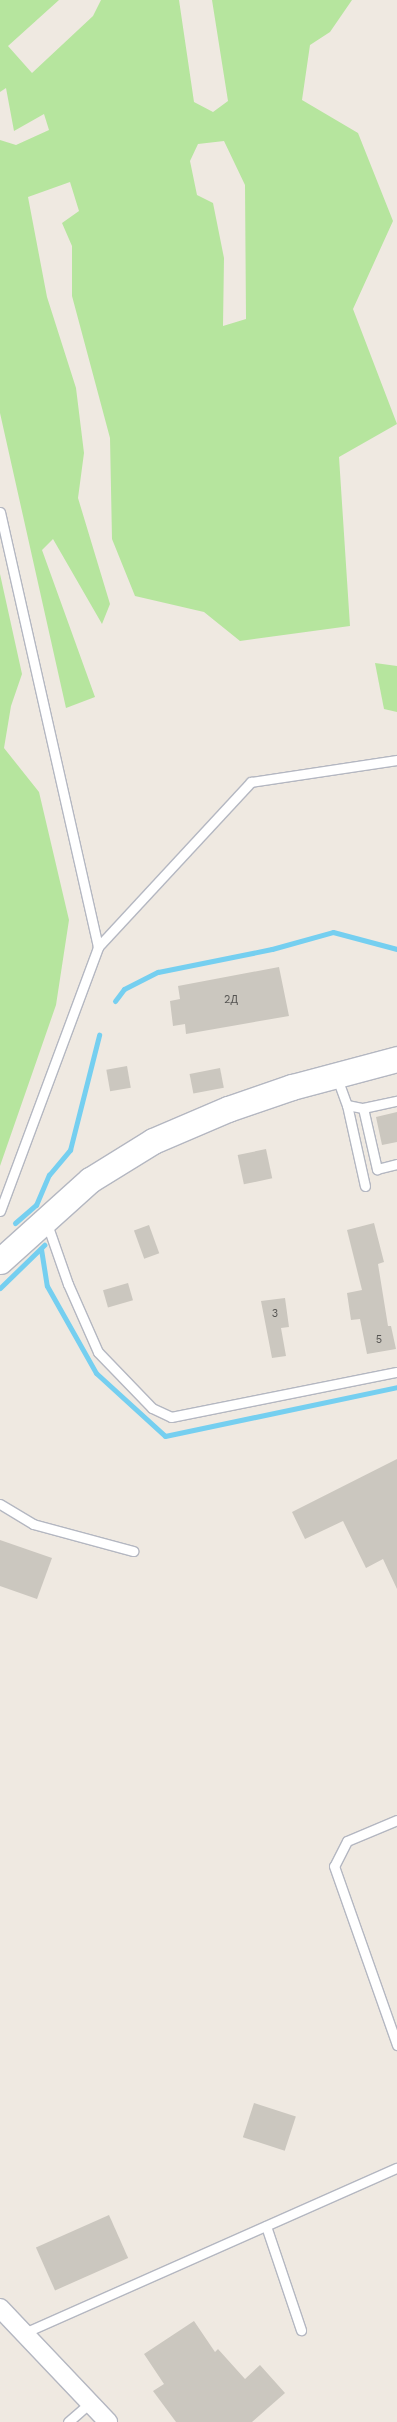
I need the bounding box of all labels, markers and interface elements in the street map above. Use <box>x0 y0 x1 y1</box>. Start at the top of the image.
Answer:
house number: 2Д <box>224 993 238 1007</box>
house number: 3 <box>272 1307 278 1321</box>
house number: 5 <box>376 1333 382 1347</box>

